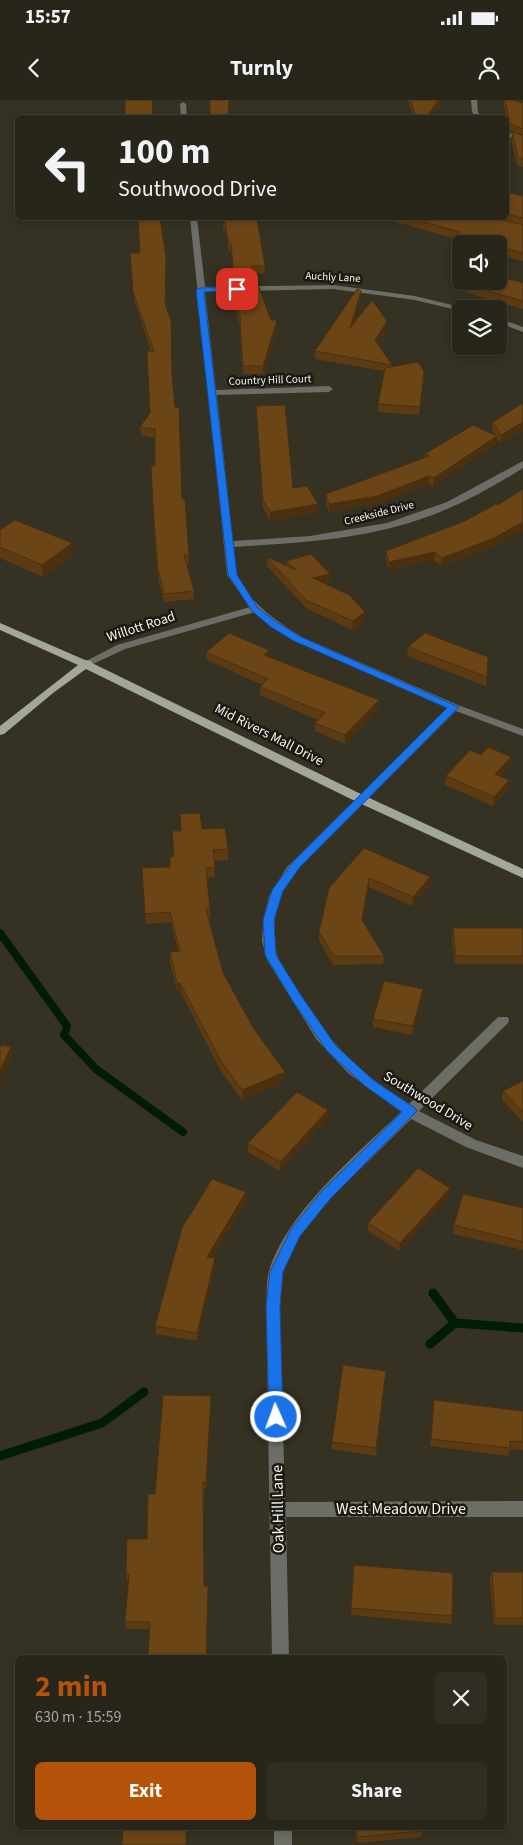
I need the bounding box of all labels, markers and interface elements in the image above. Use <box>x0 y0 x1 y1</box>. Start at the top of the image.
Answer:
text: 15:57 <box>25 4 71 31</box>
text: Turnly <box>230 52 293 84</box>
icon: back <box>20 54 48 82</box>
icon: person <box>475 54 503 82</box>
text: 100 m <box>118 127 210 177</box>
icon: left <box>35 135 100 200</box>
text: Southwood Drive <box>118 173 277 205</box>
map controls <box>452 235 507 355</box>
button: sound <box>452 235 507 290</box>
pin <box>216 268 258 310</box>
street label: Auchly Lane <box>305 268 362 286</box>
icon: arrive <box>223 275 251 303</box>
button: layers <box>452 300 507 355</box>
street label: Country Hill Court <box>228 371 312 389</box>
street label: Creekside Drive <box>343 497 416 529</box>
street label: Willott Road <box>104 607 178 647</box>
street label: Mid Rivers Mall Drive <box>211 699 327 771</box>
street label: Southwood Drive <box>380 1066 477 1136</box>
position arrow <box>249 1390 301 1442</box>
street label: Oak Hill Lane <box>266 1465 290 1553</box>
street label: West Meadow Drive <box>336 1498 466 1520</box>
text: 2 min <box>35 1665 108 1708</box>
button: close <box>435 1672 487 1724</box>
text: 630 m · 15:59 <box>35 1706 122 1728</box>
button: Exit <box>35 1762 256 1820</box>
button: Share <box>266 1762 487 1820</box>

